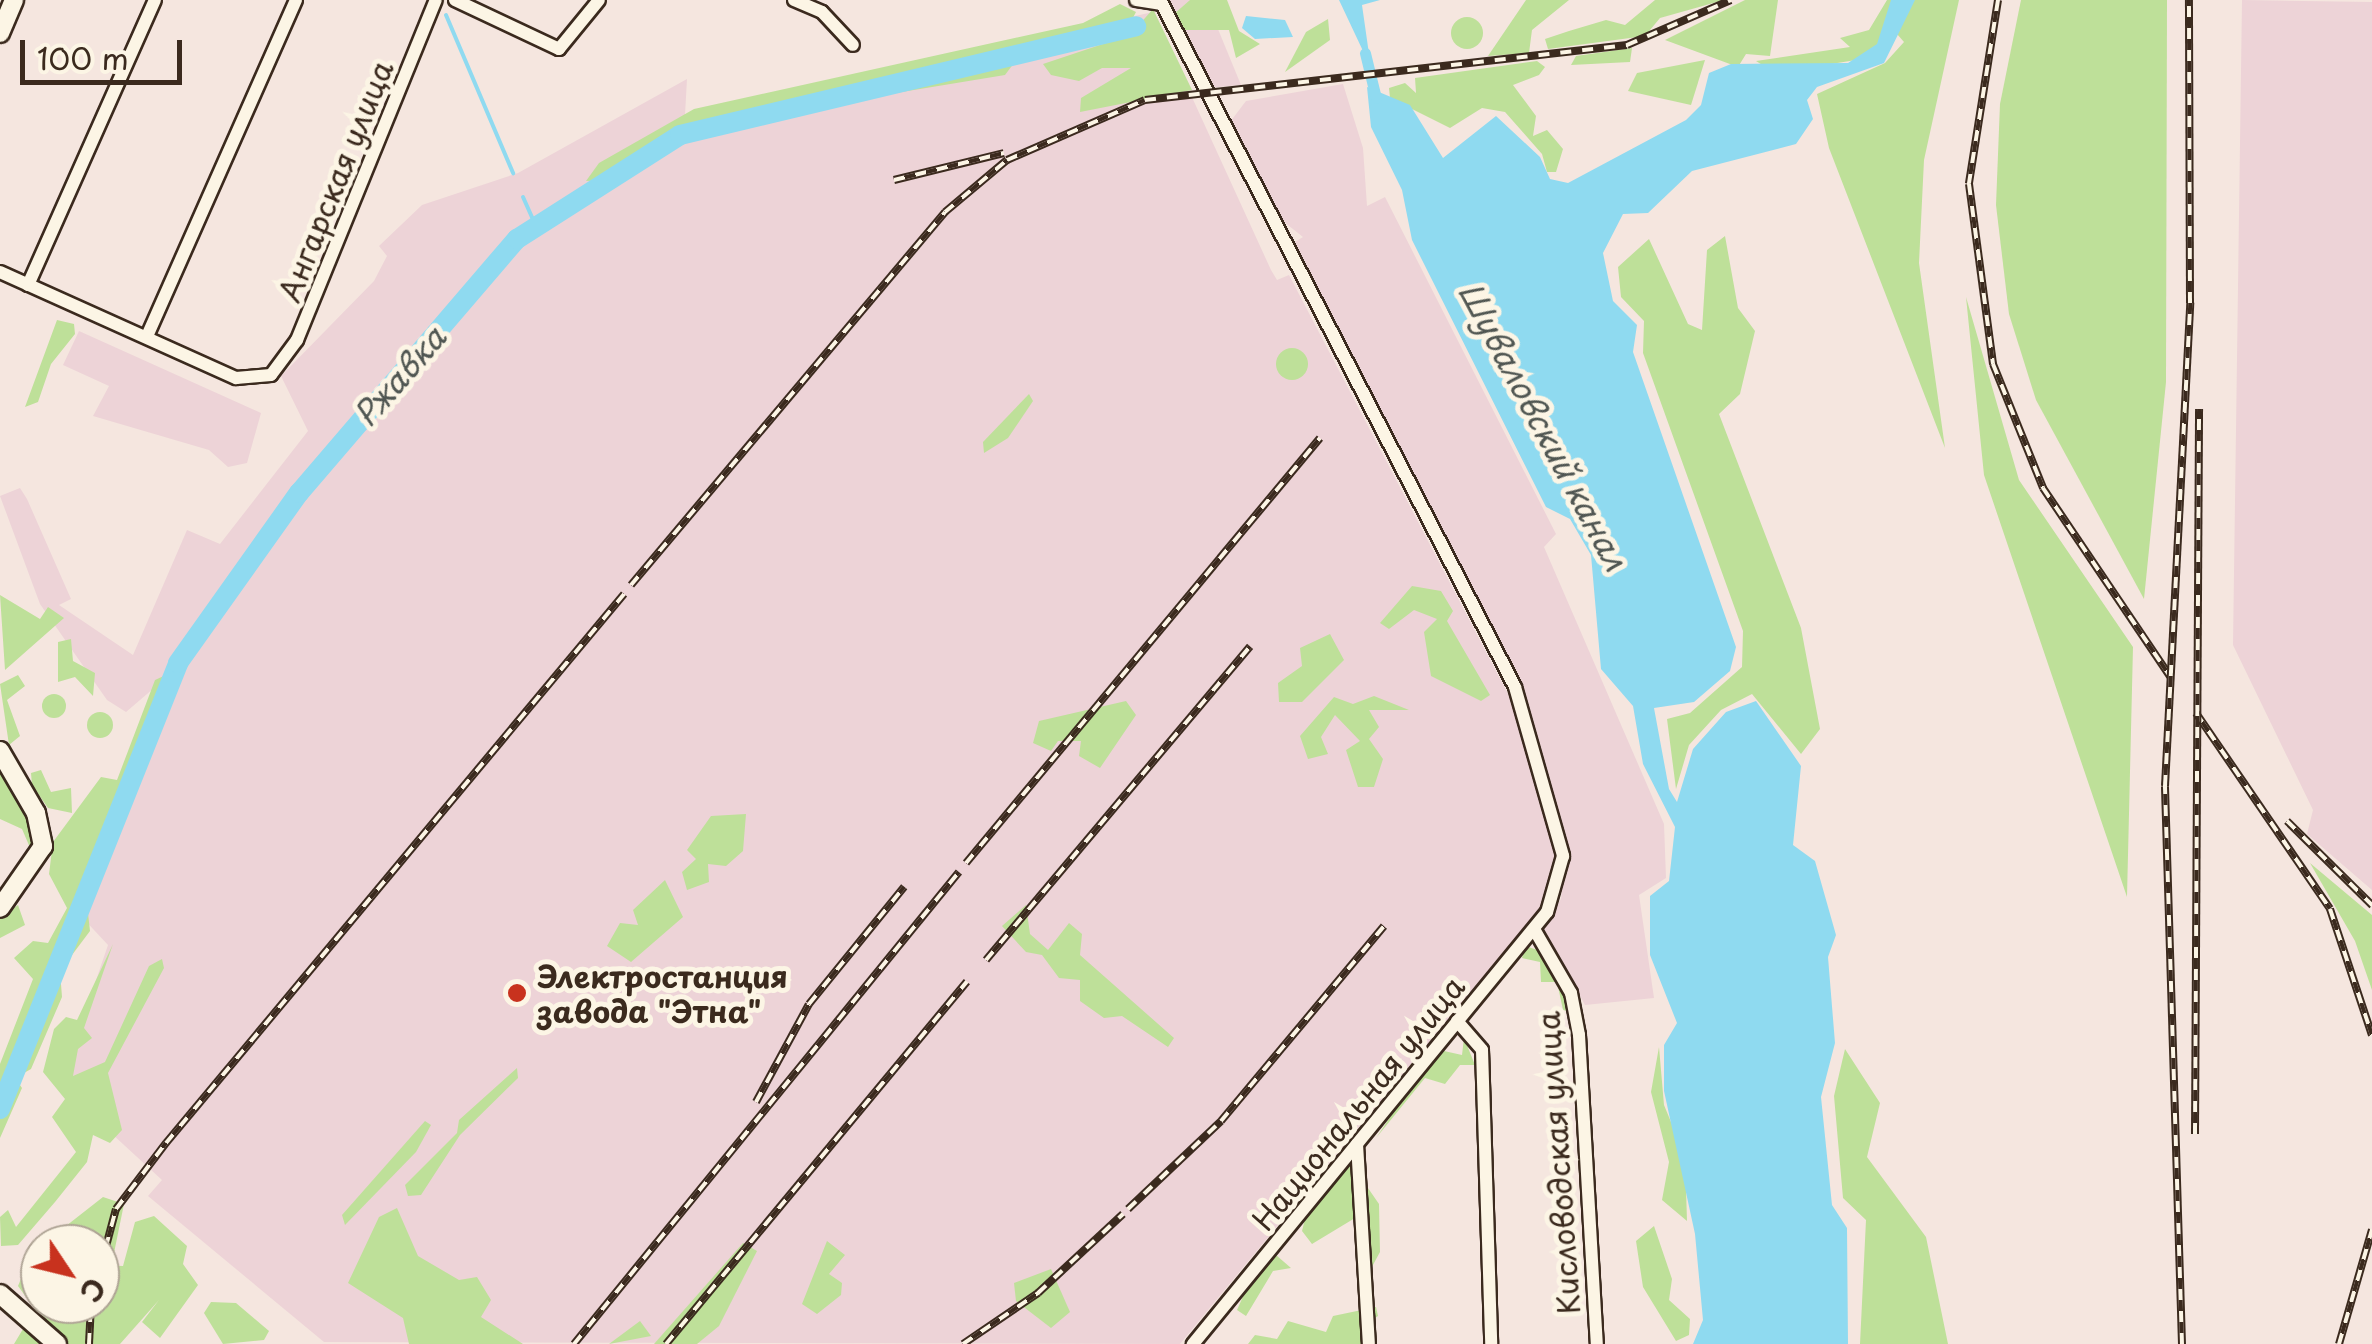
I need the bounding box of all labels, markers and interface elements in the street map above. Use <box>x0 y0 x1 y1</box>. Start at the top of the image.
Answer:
scale bar <box>25 20 188 82</box>
text: 100 m <box>37 35 129 80</box>
street label: Ангарская улица <box>270 54 400 308</box>
water label: Шуваловский канал <box>1451 274 1637 578</box>
water label: Ржавка <box>345 318 453 434</box>
place label: Электростанция завода "Этна" <box>537 958 788 1028</box>
street label: Национальная улица <box>1244 968 1472 1238</box>
marker: Электростанция завода "Этна" <box>506 982 528 1004</box>
street label: Кисловодская улица <box>1529 1010 1587 1316</box>
north arrow <box>20 1224 120 1324</box>
text: С <box>70 1269 117 1311</box>

